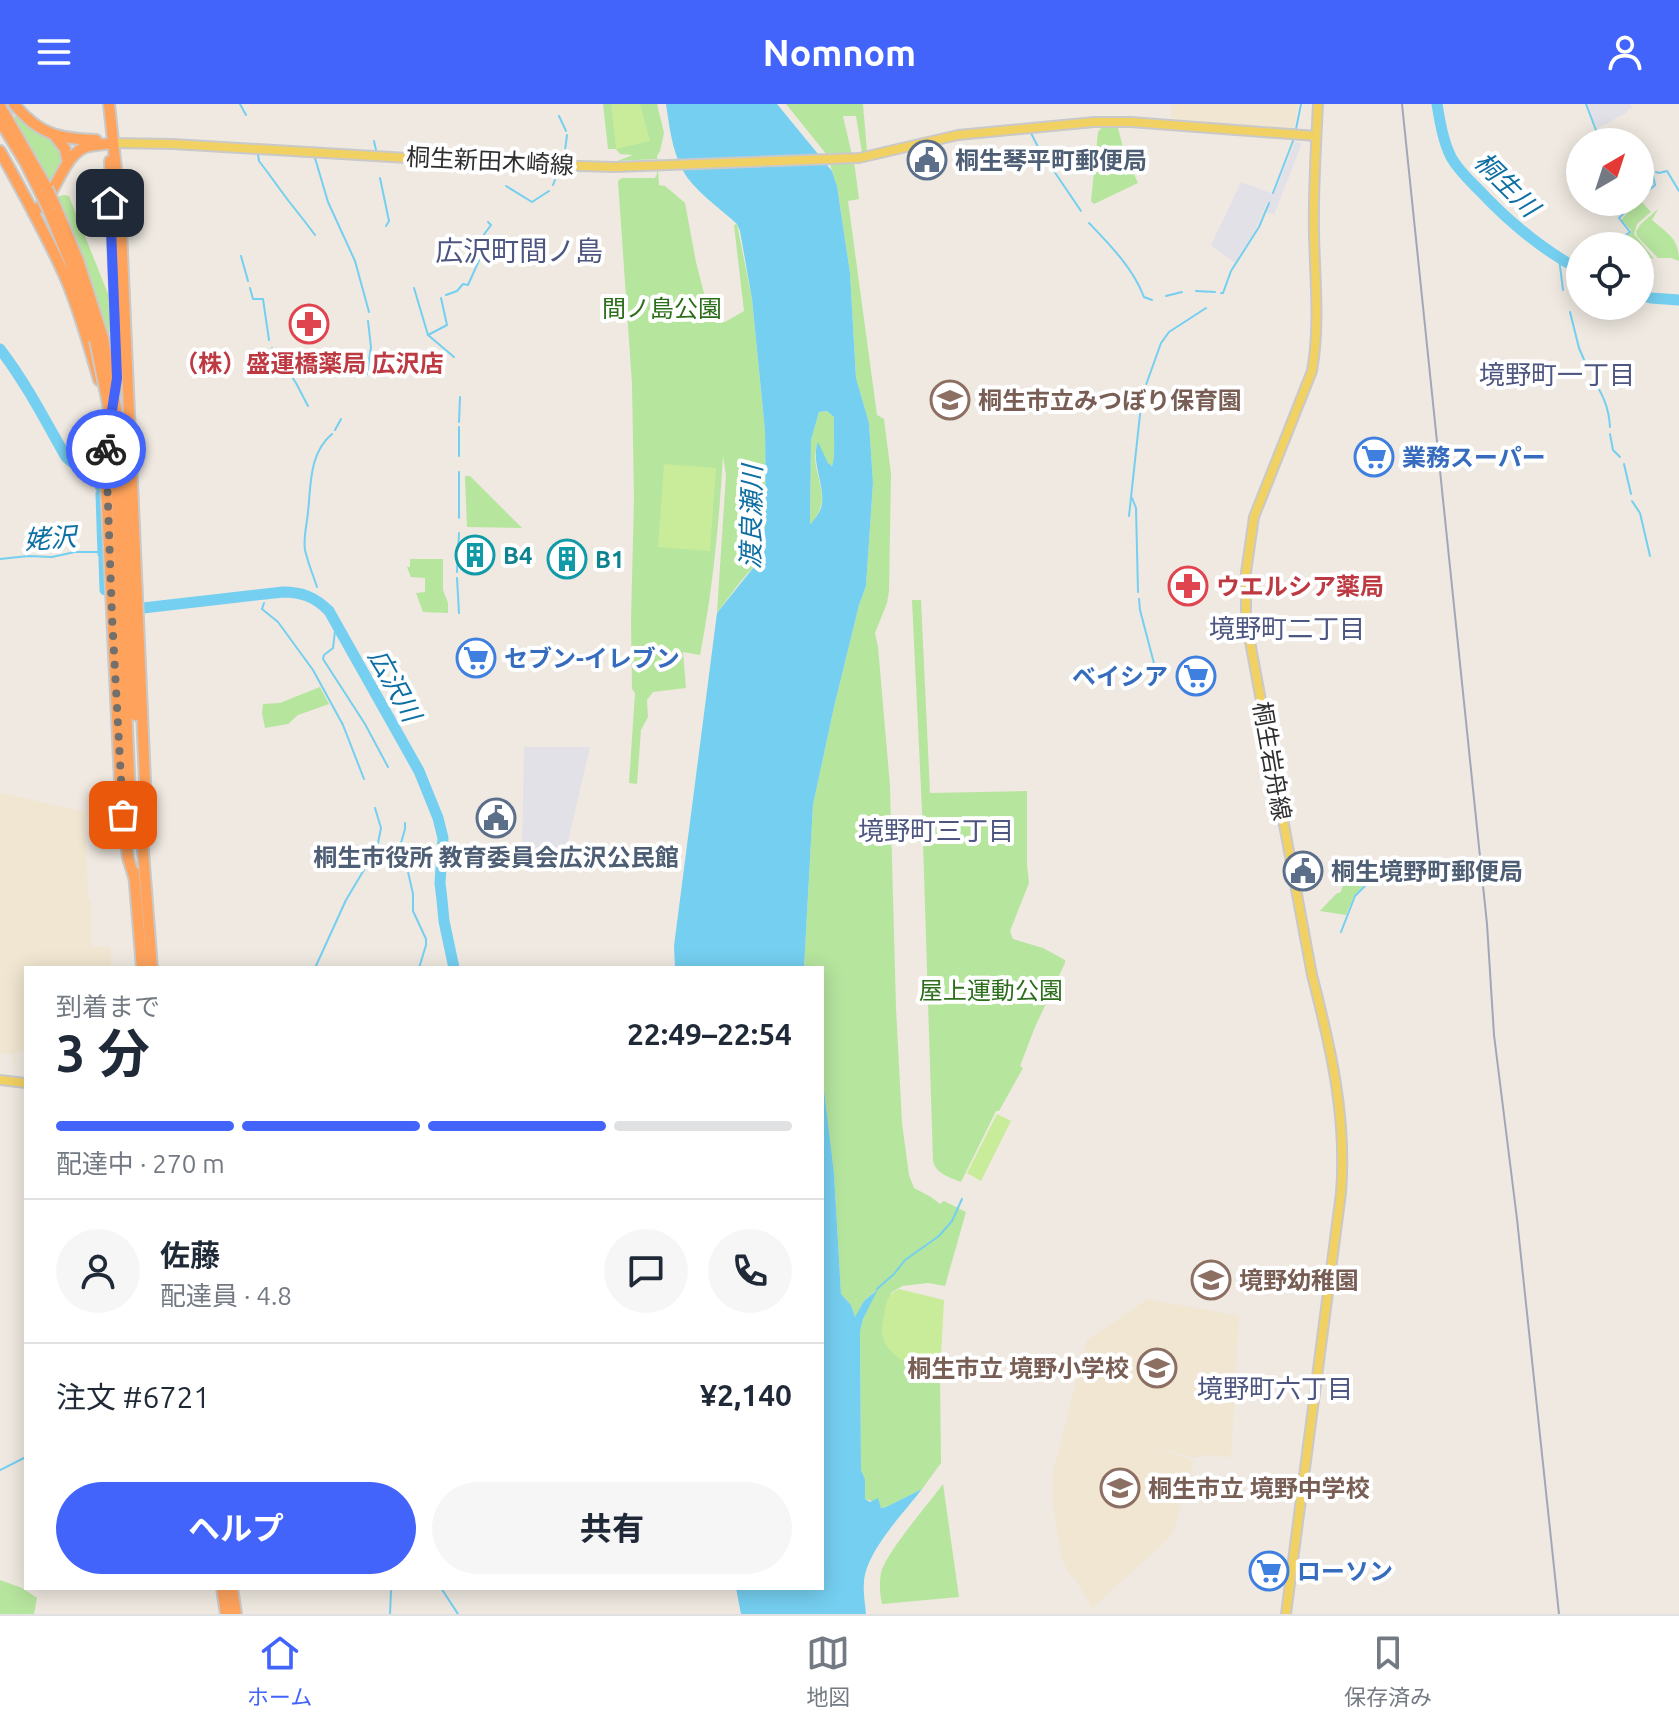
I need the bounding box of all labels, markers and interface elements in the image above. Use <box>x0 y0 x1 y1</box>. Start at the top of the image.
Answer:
icon: menu <box>32 30 76 74</box>
icon: person <box>1603 30 1647 74</box>
text: Nomnom <box>763 32 916 73</box>
north arrow <box>1566 128 1654 216</box>
map controls <box>1566 128 1654 320</box>
public building icon: 桐生琴平町郵便局 <box>906 139 948 181</box>
street label: 桐生新田木崎線 <box>405 143 575 179</box>
water label: 桐生川 <box>1469 146 1547 224</box>
place label: 桐生琴平町郵便局 <box>955 147 1147 174</box>
pin <box>76 169 144 237</box>
icon: home <box>88 181 132 225</box>
button: locate <box>1566 232 1654 320</box>
district label: 広沢町間ノ島 <box>435 235 603 266</box>
park label: 間ノ島公園 <box>602 295 722 322</box>
pharmacy icon: （株）盛運橋薬局 広沢店 <box>288 303 330 345</box>
place label: （株）盛運橋薬局 広沢店 <box>174 350 444 377</box>
district label: 境野町一丁目 <box>1479 360 1635 389</box>
school or university icon: 桐生市立みつぼり保育園 <box>929 379 971 421</box>
place label: 桐生市立みつぼり保育園 <box>978 387 1242 414</box>
courier <box>66 409 146 489</box>
icon: bike <box>84 427 128 471</box>
supermarket icon: 業務スーパー <box>1353 436 1395 478</box>
place label: 業務スーパー <box>1402 444 1546 471</box>
water label: 渡良瀬川 <box>736 462 766 569</box>
water label: 姥沢 <box>23 522 80 554</box>
building icon: B4 <box>454 534 496 576</box>
building icon: B1 <box>546 538 588 580</box>
place label: B4 <box>503 542 532 569</box>
place label: B1 <box>595 546 624 573</box>
pharmacy icon: ウエルシア薬局 <box>1167 565 1209 607</box>
place label: ウエルシア薬局 <box>1216 573 1384 600</box>
district label: 境野町二丁目 <box>1209 614 1365 643</box>
supermarket icon: セブン-イレブン <box>455 637 497 679</box>
water label: 広沢川 <box>363 644 428 729</box>
place label: セブン-イレブン <box>504 645 680 672</box>
supermarket icon: ベイシア <box>1175 655 1217 697</box>
place label: ベイシア <box>1072 663 1168 690</box>
street label: 桐生岩舟線 <box>1248 700 1296 822</box>
pin <box>89 781 157 849</box>
icon: bag <box>101 793 145 837</box>
public building icon: 桐生市役所 教育委員会広沢公民館 <box>475 797 517 839</box>
district label: 境野町三丁目 <box>858 816 1014 845</box>
place label: 桐生市役所 教育委員会広沢公民館 <box>313 844 679 871</box>
public building icon: 桐生境野町郵便局 <box>1282 850 1324 892</box>
place label: 桐生境野町郵便局 <box>1331 858 1523 885</box>
park label: 屋上運動公園 <box>919 977 1063 1004</box>
text: 到着まで <box>56 992 160 1021</box>
text: 22:49–22:54 <box>627 1017 792 1051</box>
text: 3 分 <box>56 1024 150 1082</box>
text: 配達中 · 270 m <box>56 1149 225 1178</box>
button: person <box>56 1229 140 1313</box>
button: chat <box>604 1229 688 1313</box>
button: phone <box>708 1229 792 1313</box>
text: 佐藤 <box>160 1238 220 1272</box>
school or university icon: 境野幼稚園 <box>1190 1259 1232 1301</box>
place label: 境野幼稚園 <box>1239 1267 1359 1294</box>
text: 配達員 · 4.8 <box>160 1281 292 1310</box>
school or university icon: 桐生市立 境野小学校 <box>1136 1347 1178 1389</box>
place label: 桐生市立 境野小学校 <box>907 1355 1129 1382</box>
district label: 境野町六丁目 <box>1197 1374 1353 1403</box>
text: ¥2,140 <box>700 1378 792 1412</box>
text: 注文 #6721 <box>56 1380 210 1414</box>
school or university icon: 桐生市立 境野中学校 <box>1099 1467 1141 1509</box>
place label: 桐生市立 境野中学校 <box>1148 1475 1370 1502</box>
button: ヘルプ <box>56 1482 416 1574</box>
button: 共有 <box>432 1482 792 1574</box>
supermarket icon: ローソン <box>1248 1550 1290 1592</box>
place label: ローソン <box>1297 1558 1393 1585</box>
tab: ホーム <box>247 1631 312 1711</box>
tab: 地図 <box>806 1631 850 1711</box>
tab: 保存済み <box>1344 1631 1432 1711</box>

